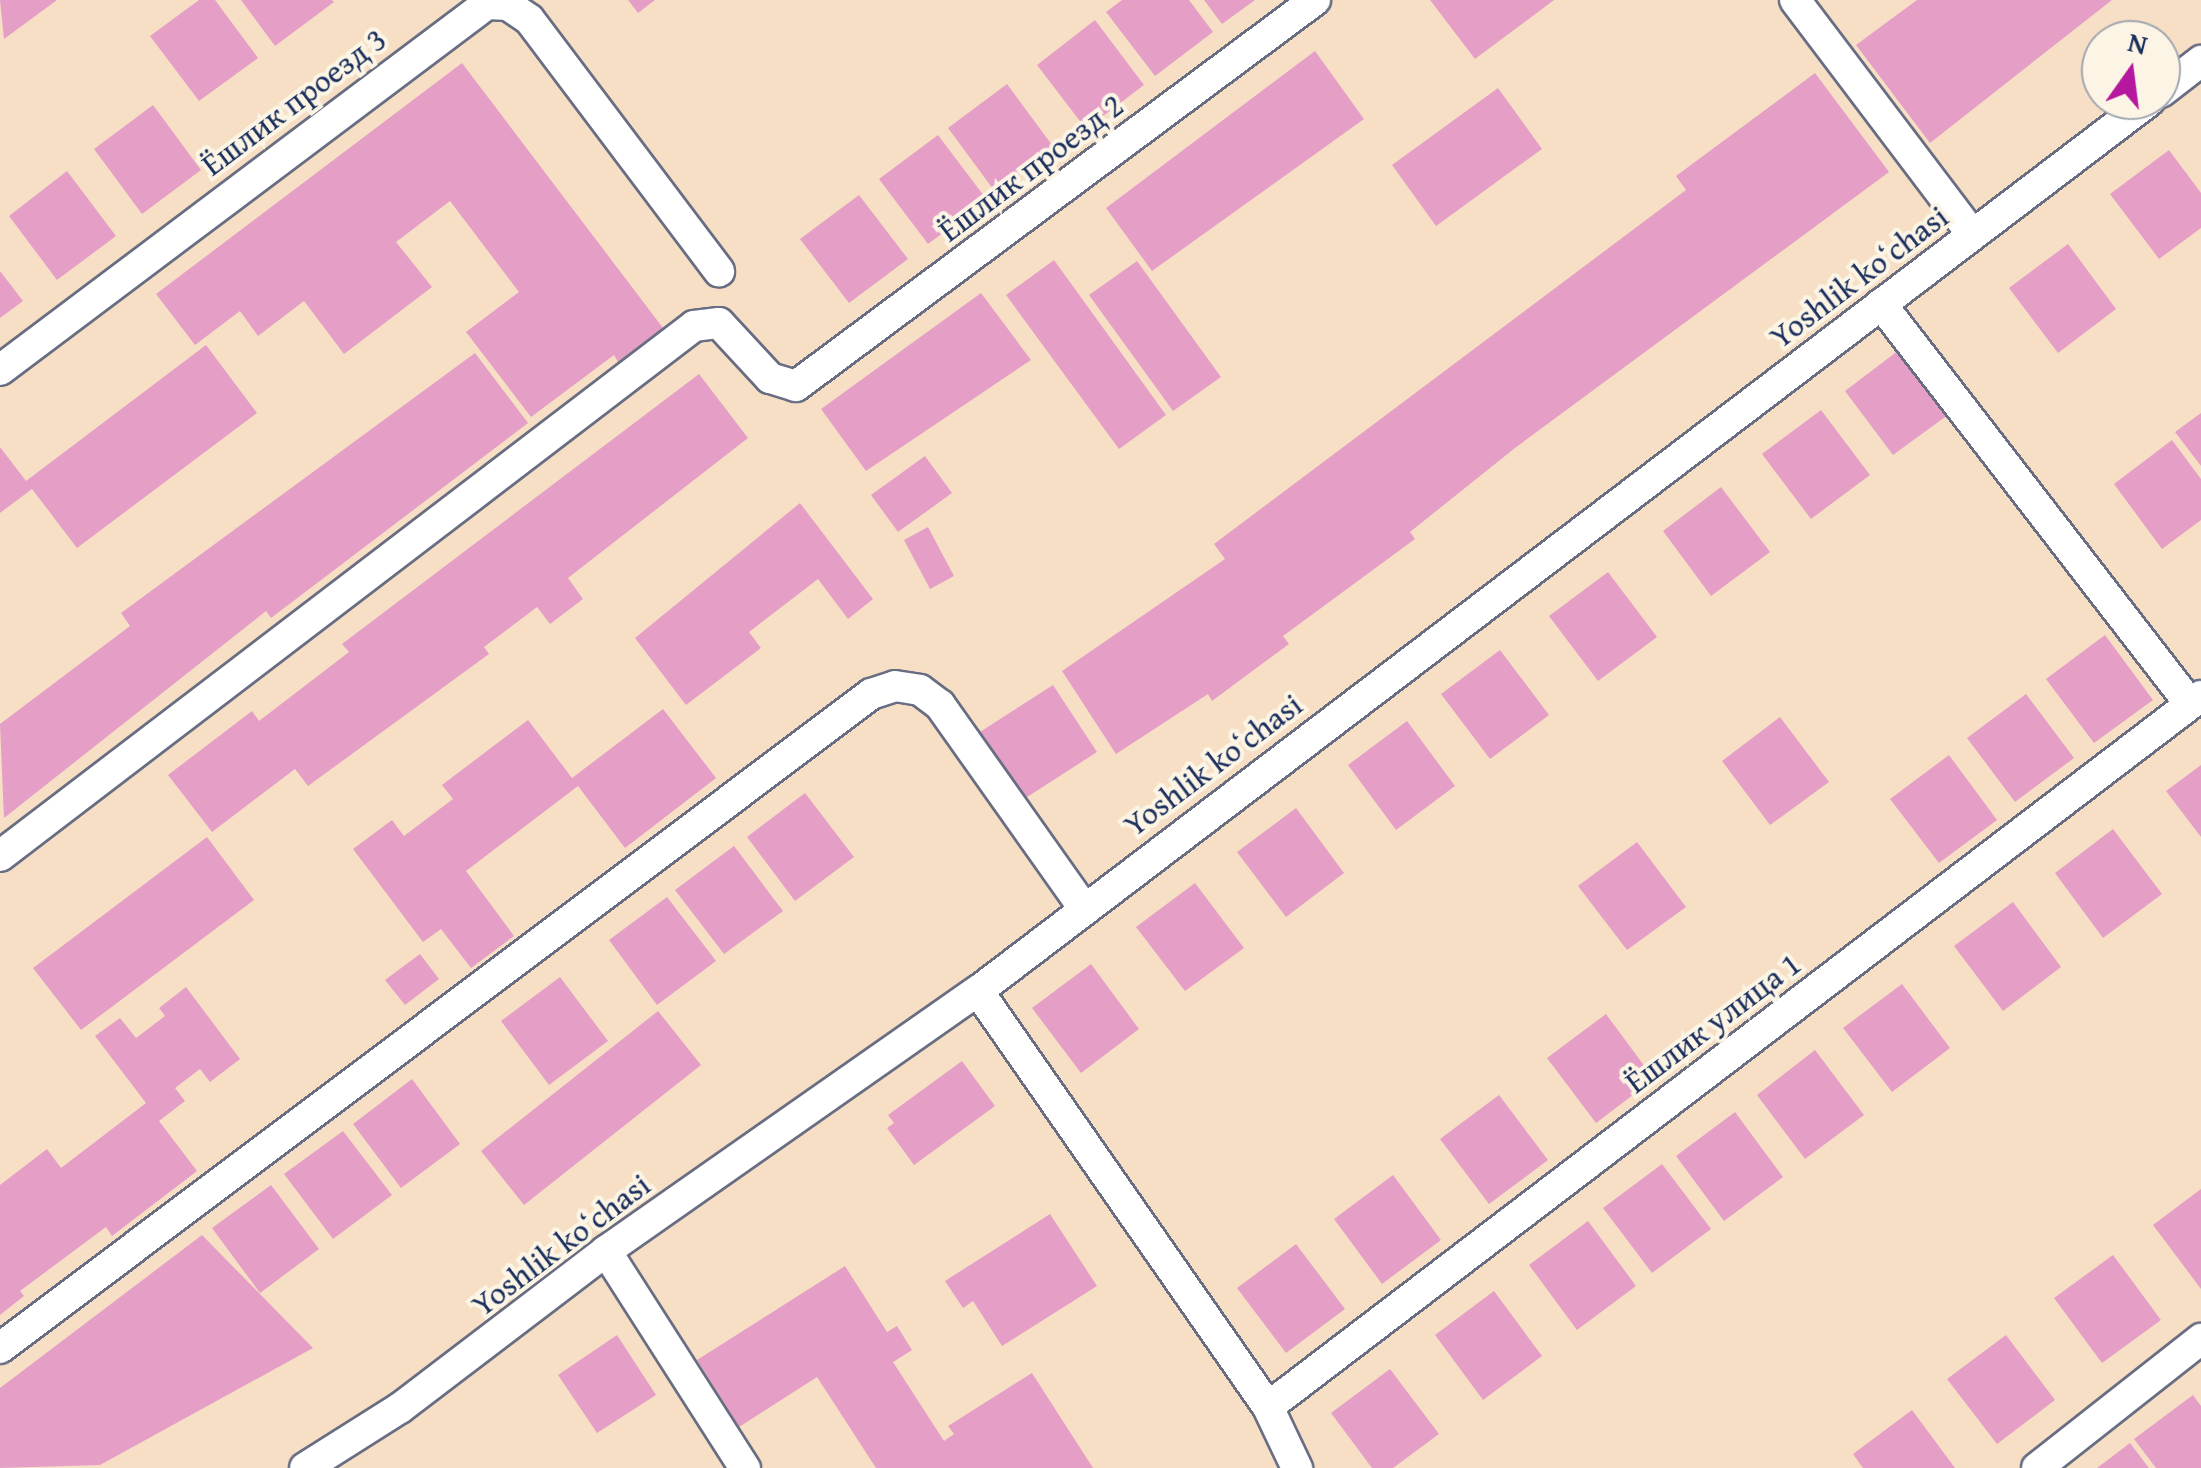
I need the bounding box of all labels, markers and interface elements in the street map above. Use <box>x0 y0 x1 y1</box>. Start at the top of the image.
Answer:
street label: Ёшлик проезд 3 <box>194 20 394 184</box>
north arrow <box>2081 20 2181 120</box>
text: N <box>2124 20 2152 65</box>
street label: Ёшлик проезд 2 <box>931 86 1131 250</box>
street label: Yoshlik koʻchasi <box>1762 198 1956 356</box>
street label: Yoshlik koʻchasi <box>1116 686 1310 844</box>
street label: Ёшлик улица 1 <box>1618 945 1808 1101</box>
street label: Yoshlik koʻchasi <box>464 1166 658 1324</box>

